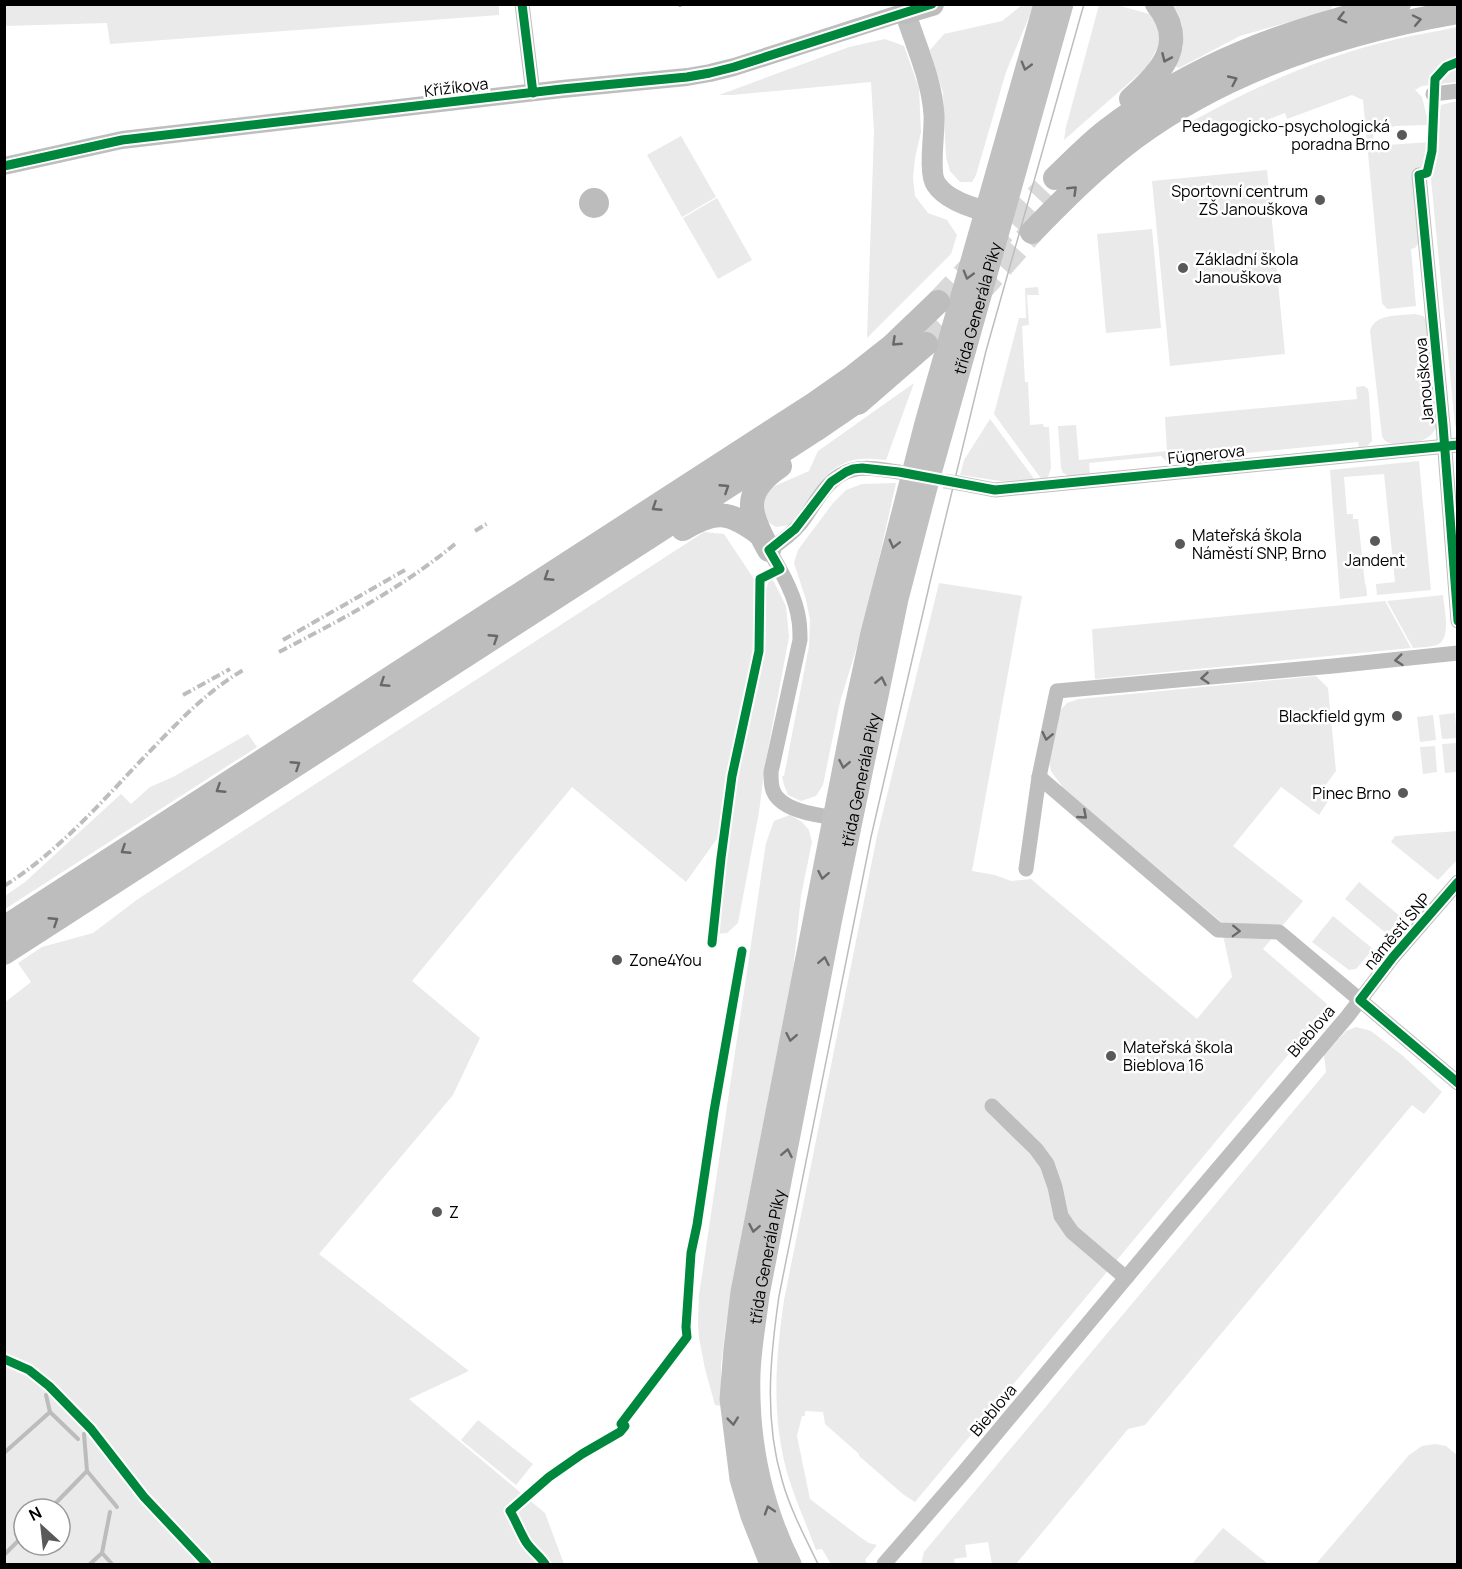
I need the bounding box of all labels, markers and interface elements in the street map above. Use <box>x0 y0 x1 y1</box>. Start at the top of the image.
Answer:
one-way arrow <box>1337 11 1347 24</box>
one-way arrow <box>1412 14 1422 27</box>
one-way arrow <box>1161 52 1173 63</box>
one-way arrow <box>1021 61 1034 71</box>
street label: Křižíkova <box>423 72 489 102</box>
one-way arrow <box>1226 76 1237 88</box>
place label: Pedagogicko-psychologická poradna Brno <box>1182 115 1390 155</box>
marker: Pedagogicko-psychologická poradna Brno <box>1395 128 1409 142</box>
place label: Sportovní centrum ZŠ Janouškova <box>1171 180 1308 220</box>
one-way arrow <box>1066 187 1077 198</box>
marker: Sportovní centrum ZŠ Janouškova <box>1313 193 1327 207</box>
street label: třída Generála Píky <box>948 239 1007 377</box>
place label: Základní škola Janouškova <box>1195 248 1298 288</box>
marker: Základní škola Janouškova <box>1176 261 1190 275</box>
one-way arrow <box>962 270 975 280</box>
one-way arrow <box>892 335 903 346</box>
street label: Janouškova <box>1409 337 1439 425</box>
street label: Fügnerova <box>1166 439 1246 469</box>
one-way arrow <box>719 484 729 496</box>
one-way arrow <box>652 500 663 511</box>
place label: Mateřská škola Náměstí SNP, Brno <box>1192 524 1326 564</box>
marker: Jandent <box>1368 534 1382 548</box>
marker: Mateřská škola Náměstí SNP, Brno <box>1173 537 1187 551</box>
one-way arrow <box>889 539 902 549</box>
place label: Jandent <box>1345 549 1405 571</box>
one-way arrow <box>544 570 555 581</box>
one-way arrow <box>488 633 498 645</box>
one-way arrow <box>1395 653 1404 666</box>
one-way arrow <box>1201 671 1210 684</box>
one-way arrow <box>380 675 390 687</box>
one-way arrow <box>874 677 887 687</box>
place label: Blackfield gym <box>1279 705 1385 727</box>
marker: Blackfield gym <box>1390 709 1404 723</box>
street label: třída Generála Píky <box>836 710 885 849</box>
one-way arrow <box>1042 731 1055 741</box>
one-way arrow <box>838 759 851 769</box>
one-way arrow <box>290 761 301 772</box>
one-way arrow <box>216 781 226 793</box>
place label: Pinec Brno <box>1312 782 1391 804</box>
marker: Pinec Brno <box>1396 786 1410 800</box>
one-way arrow <box>1076 808 1087 819</box>
one-way arrow <box>121 842 131 854</box>
one-way arrow <box>817 870 830 880</box>
street label: náměstí SNP <box>1359 888 1436 974</box>
one-way arrow <box>47 918 58 929</box>
one-way arrow <box>1231 925 1240 937</box>
place label: Zone4You <box>629 949 702 971</box>
marker: Zone4You <box>610 953 624 967</box>
one-way arrow <box>817 956 830 966</box>
street label: Bieblova <box>1282 1000 1340 1062</box>
one-way arrow <box>785 1032 798 1042</box>
place label: Mateřská škola Bieblova 16 <box>1123 1036 1233 1076</box>
marker: Mateřská škola Bieblova 16 <box>1104 1049 1118 1063</box>
one-way arrow <box>780 1148 793 1158</box>
street label: třída Generála Píky <box>744 1187 790 1326</box>
place label: Z <box>449 1201 459 1223</box>
marker: Z <box>430 1205 444 1219</box>
one-way arrow <box>748 1223 761 1233</box>
street label: Bieblova <box>965 1379 1021 1441</box>
one-way arrow <box>726 1417 738 1426</box>
north arrow <box>12 1497 72 1557</box>
text: N <box>25 1501 45 1526</box>
one-way arrow <box>763 1505 776 1516</box>

